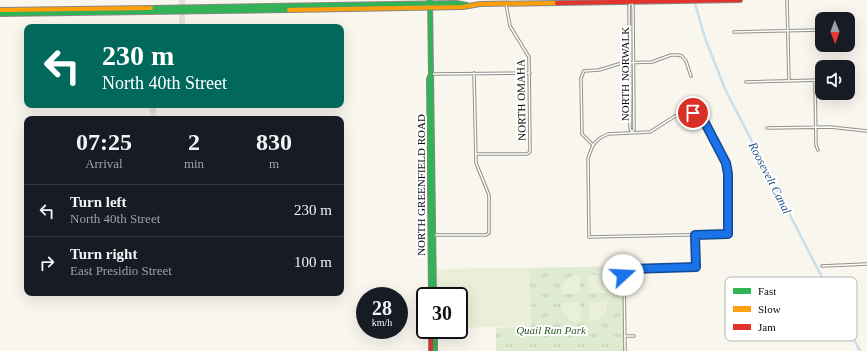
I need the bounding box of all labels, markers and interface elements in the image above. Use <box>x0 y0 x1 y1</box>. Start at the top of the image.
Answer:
north arrow <box>815 12 855 52</box>
map controls <box>815 12 855 100</box>
street label: NORTH NORWALK <box>619 27 631 121</box>
icon: left <box>36 40 88 92</box>
text: 230 m <box>102 40 174 71</box>
street label: NORTH OMAHA <box>514 59 528 141</box>
button: sound <box>815 60 855 100</box>
text: North 40th Street <box>102 73 227 93</box>
pin <box>676 96 710 130</box>
icon: arrive <box>682 102 704 124</box>
street label: NORTH GREENFIELD ROAD <box>415 114 427 256</box>
text: 07:25 <box>76 129 132 155</box>
text: 2 <box>188 129 200 155</box>
text: 830 <box>256 129 292 155</box>
water label: Roosevelt Canal <box>745 139 794 217</box>
text: Arrival <box>85 156 123 171</box>
text: min <box>184 156 204 171</box>
text: m <box>269 156 279 171</box>
text: Turn left <box>70 194 127 210</box>
icon: left <box>36 200 58 222</box>
text: 230 m <box>294 202 332 218</box>
text: North 40th Street <box>70 211 160 226</box>
text: Turn right <box>70 246 137 262</box>
icon: right <box>36 252 58 274</box>
text: 100 m <box>294 254 332 270</box>
position arrow <box>602 254 644 296</box>
text: East Presidio Street <box>70 263 172 278</box>
legend <box>725 277 857 341</box>
text: Fast <box>758 285 776 297</box>
speed limit sign: 30 <box>416 287 468 339</box>
text: 28 <box>372 297 392 319</box>
text: Slow <box>758 303 781 315</box>
text: km/h <box>372 317 392 328</box>
text: Jam <box>758 321 776 333</box>
park label: Quail Run Park <box>516 324 587 336</box>

